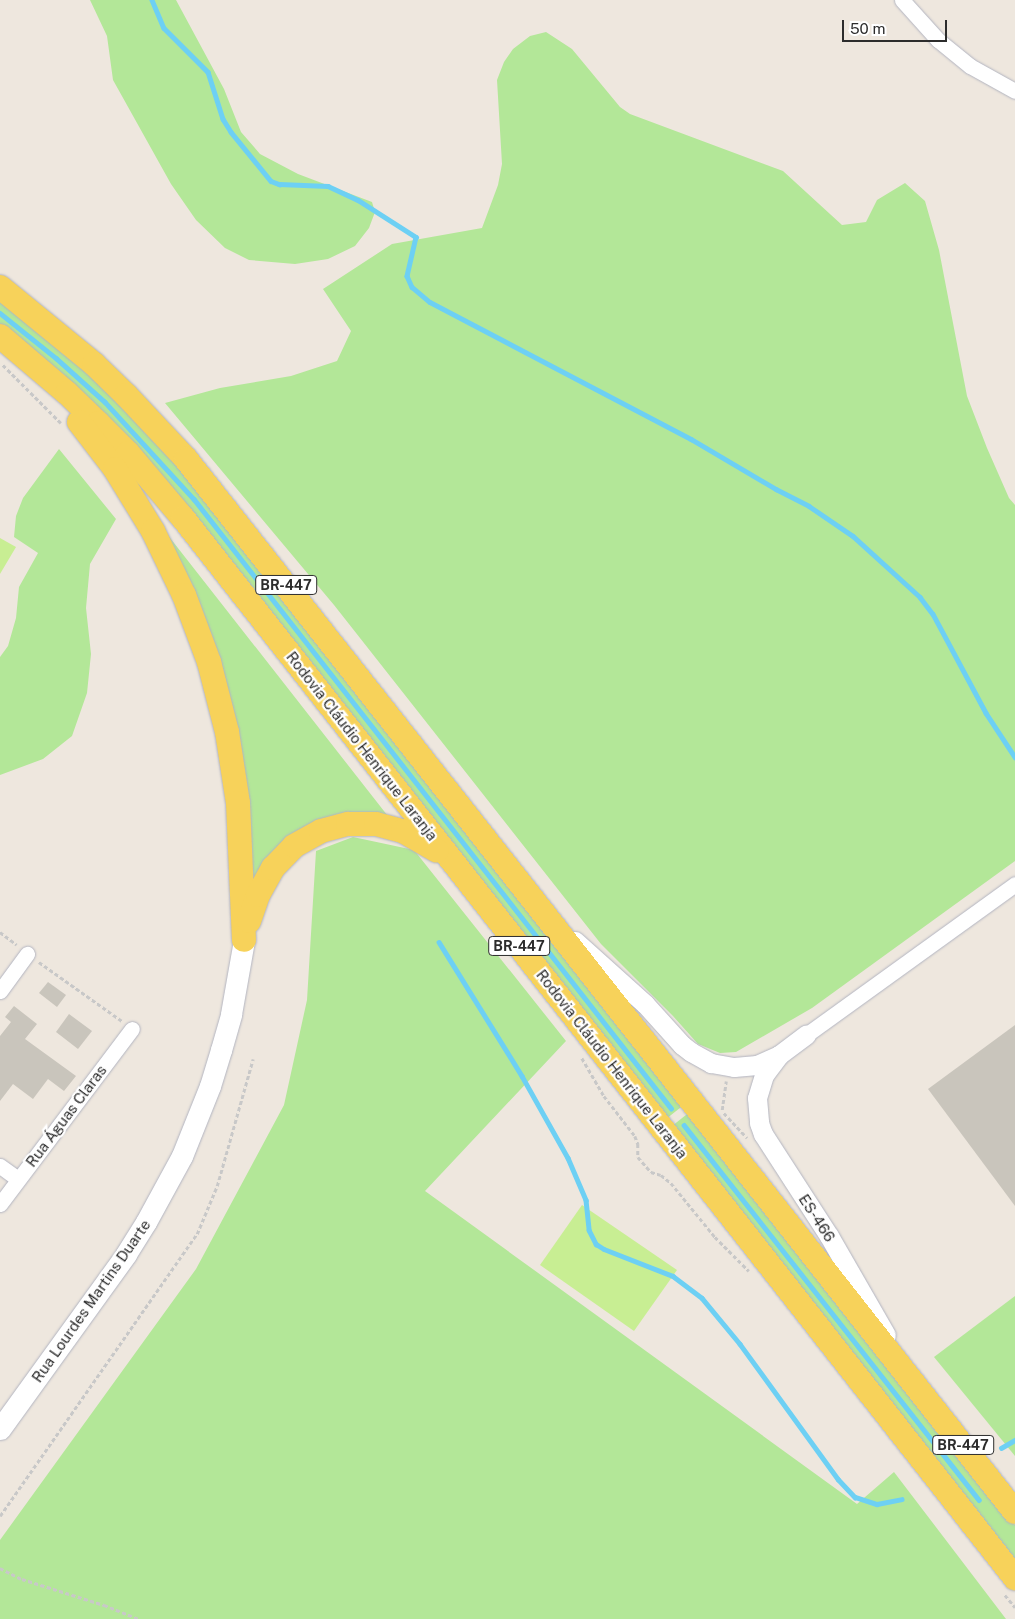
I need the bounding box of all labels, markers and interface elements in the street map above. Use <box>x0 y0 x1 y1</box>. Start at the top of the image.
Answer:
scale bar <box>845 10 950 42</box>
text: 50 m <box>850 20 885 37</box>
road number: BR-447 <box>255 574 317 596</box>
street label: Rodovia Cláudio Henrique Laranja <box>283 648 441 844</box>
road number: BR-447 <box>488 934 550 958</box>
street label: Rodovia Cláudio Henrique Laranja <box>533 966 691 1162</box>
street label: Rua Águas Claras <box>22 1062 110 1170</box>
street label: ES-466 <box>795 1191 839 1245</box>
street label: Rua Lourdes Martins Duarte <box>28 1216 154 1386</box>
road number: BR-447 <box>932 1434 994 1456</box>

